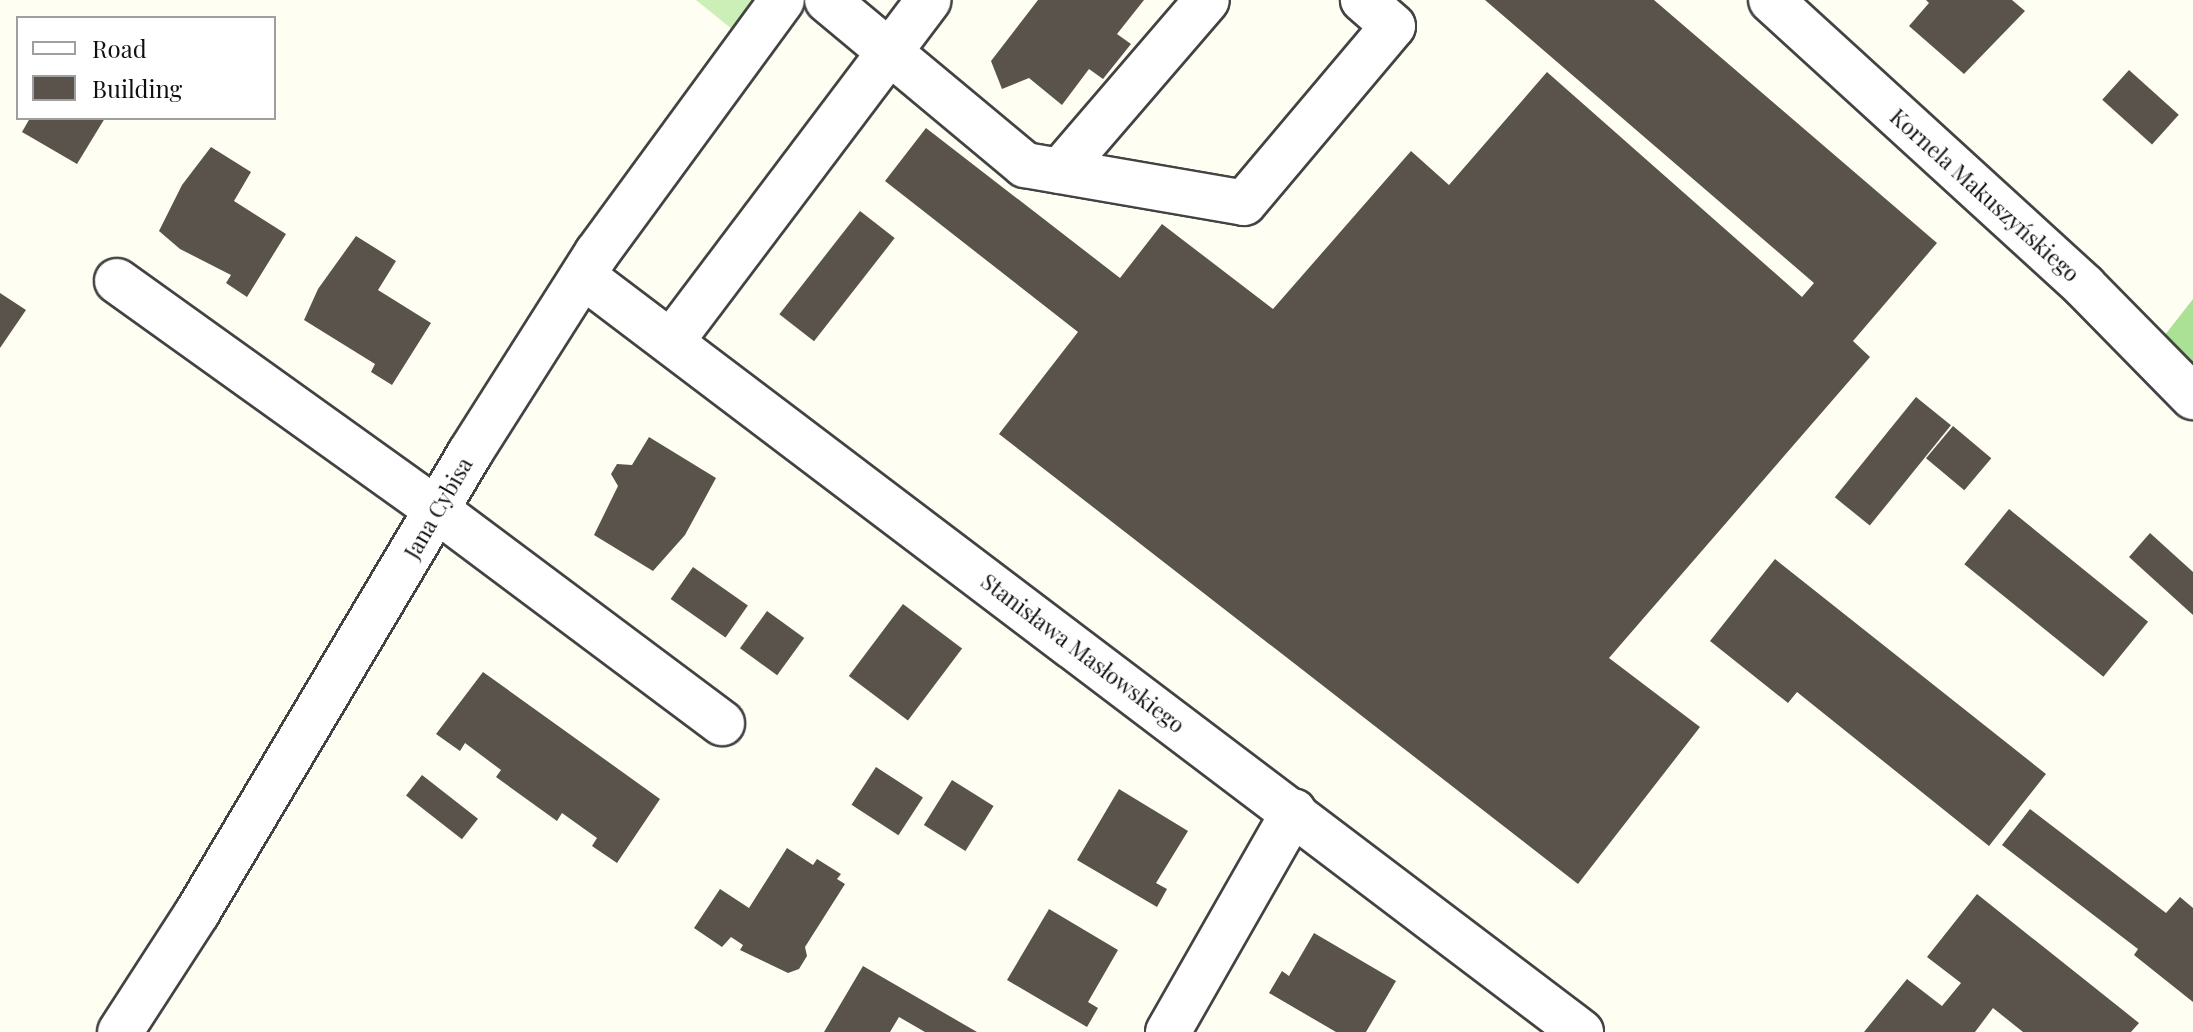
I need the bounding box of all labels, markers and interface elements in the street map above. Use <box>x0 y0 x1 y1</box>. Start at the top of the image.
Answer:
legend <box>16 16 276 120</box>
text: Road <box>92 32 147 64</box>
text: Building <box>92 72 182 104</box>
street label: Kornela Makuszyńskiego <box>1885 103 2085 287</box>
street label: Jana Cybisa <box>398 452 478 564</box>
street label: Stanisława Masłowskiego <box>976 568 1190 738</box>

